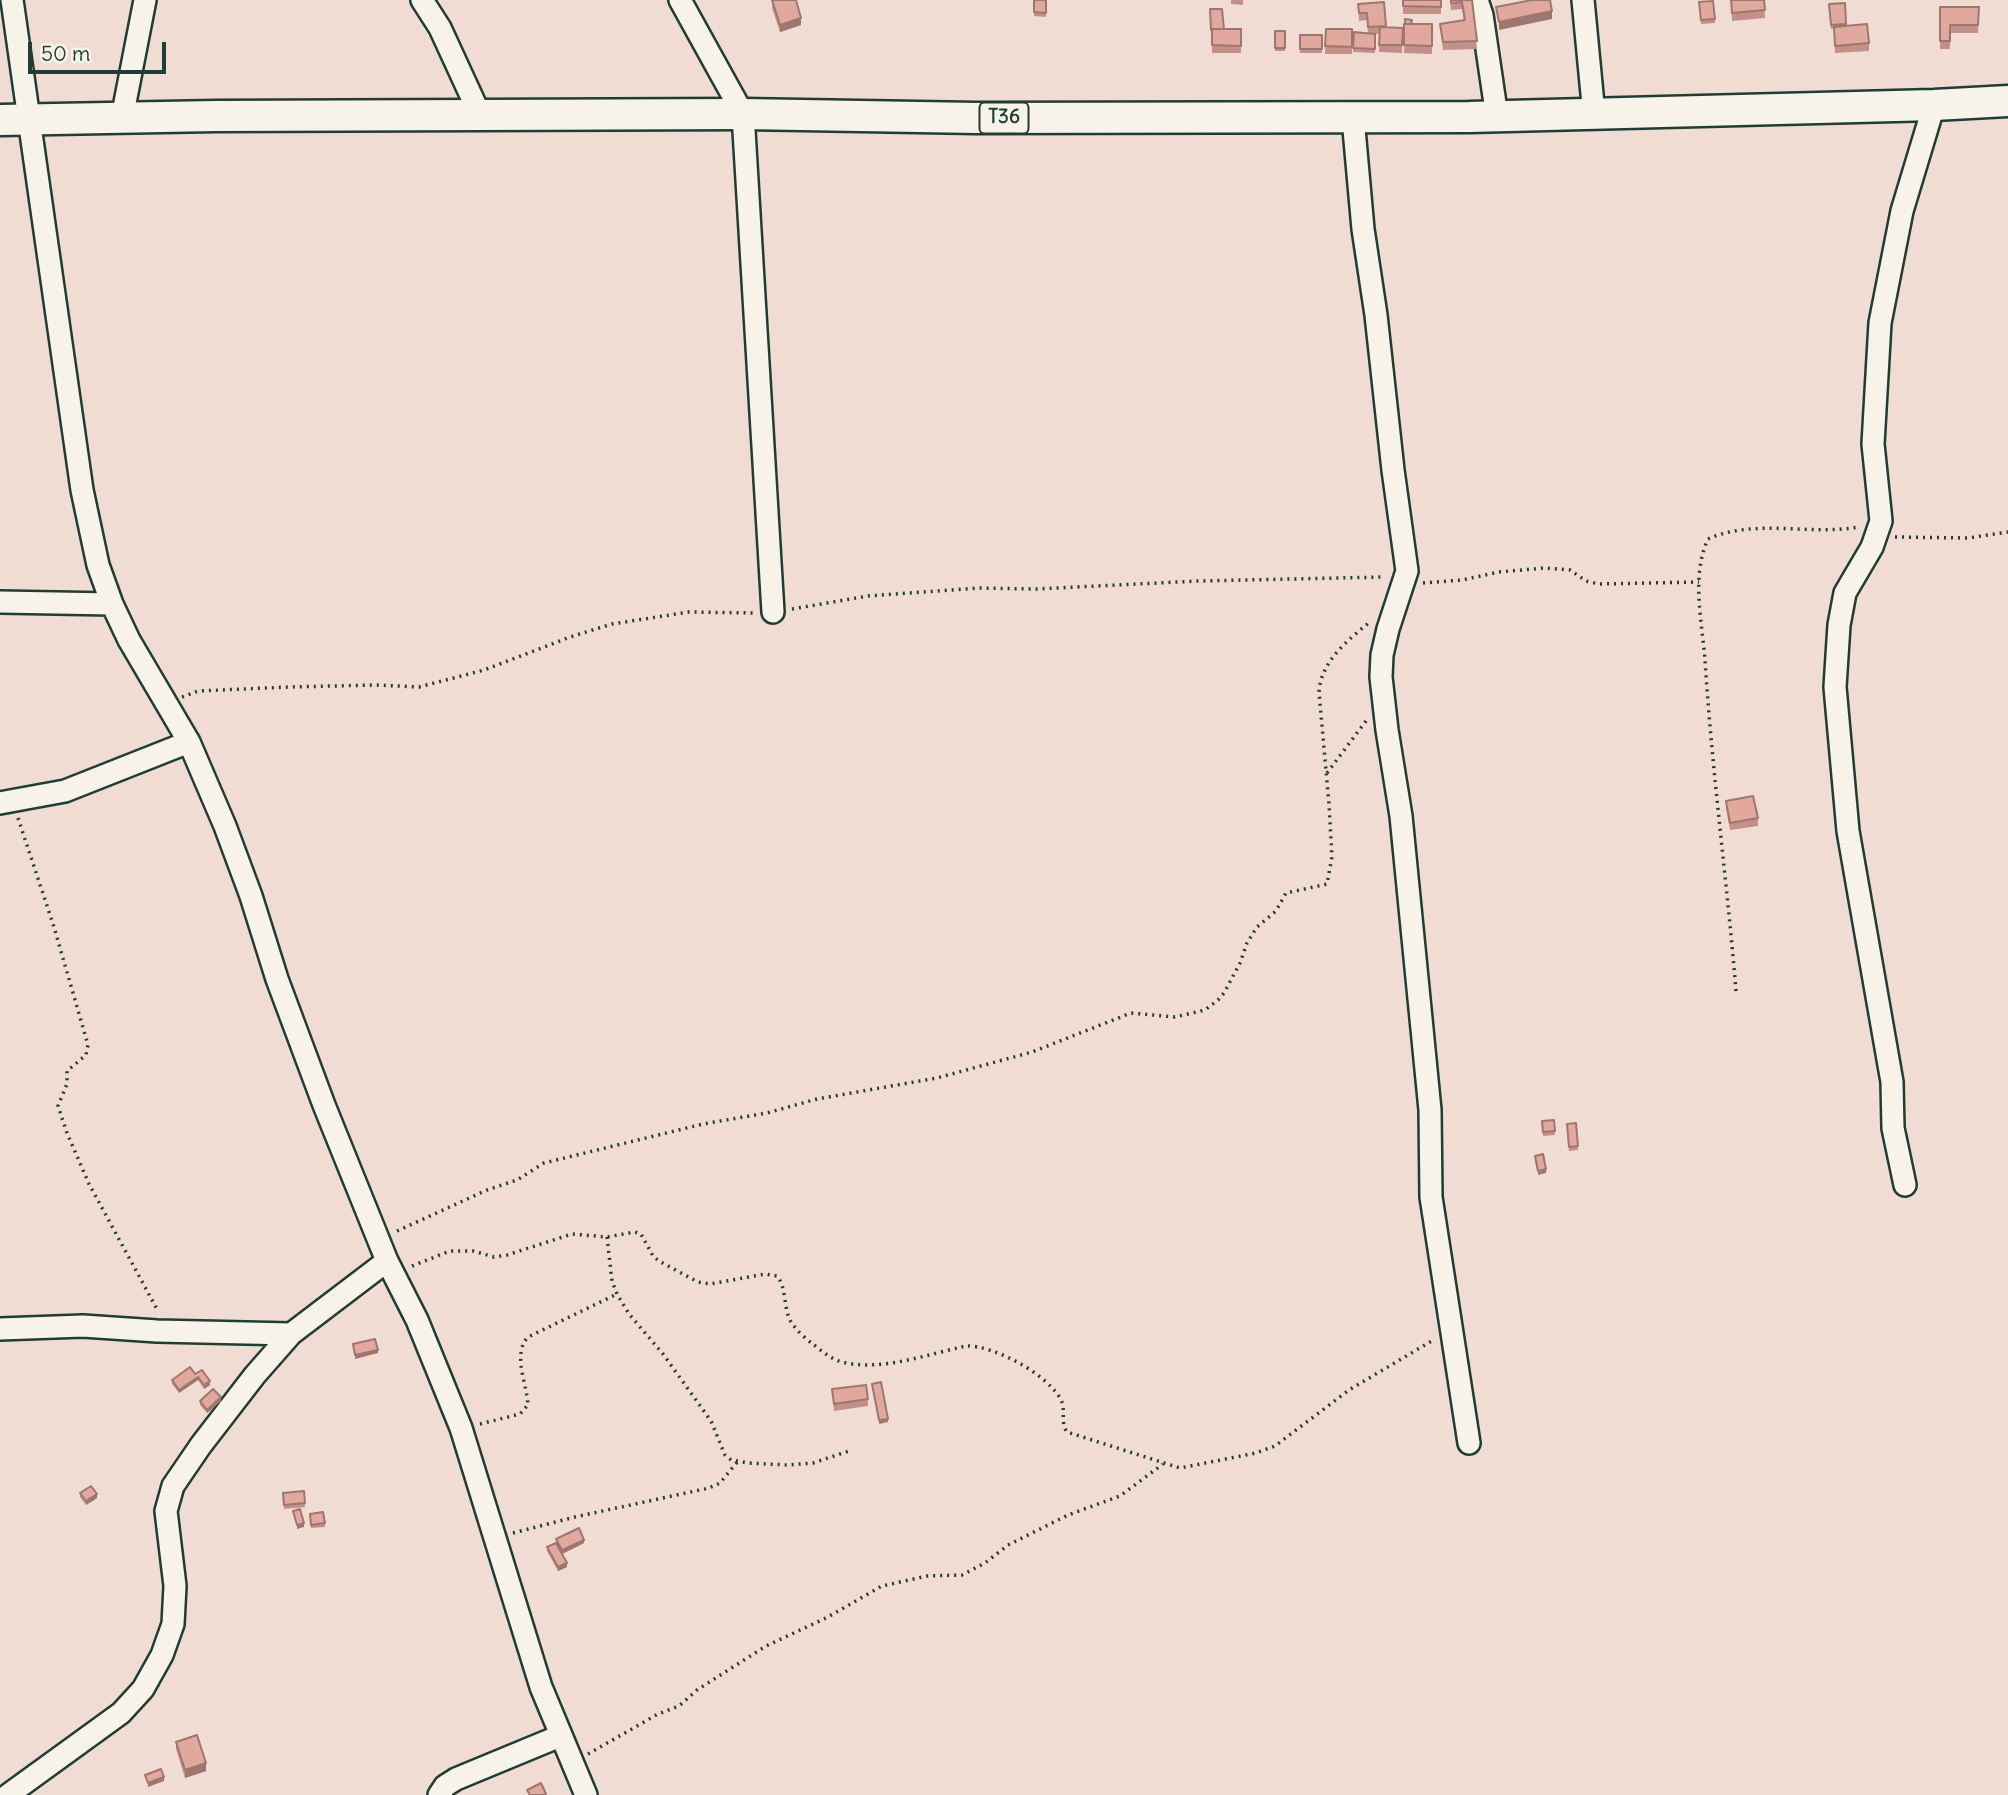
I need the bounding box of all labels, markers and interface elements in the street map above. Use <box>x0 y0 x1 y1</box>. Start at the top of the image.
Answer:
scale bar <box>32 28 170 72</box>
text: 50 m <box>41 40 90 67</box>
road number: T36 <box>979 102 1028 134</box>

